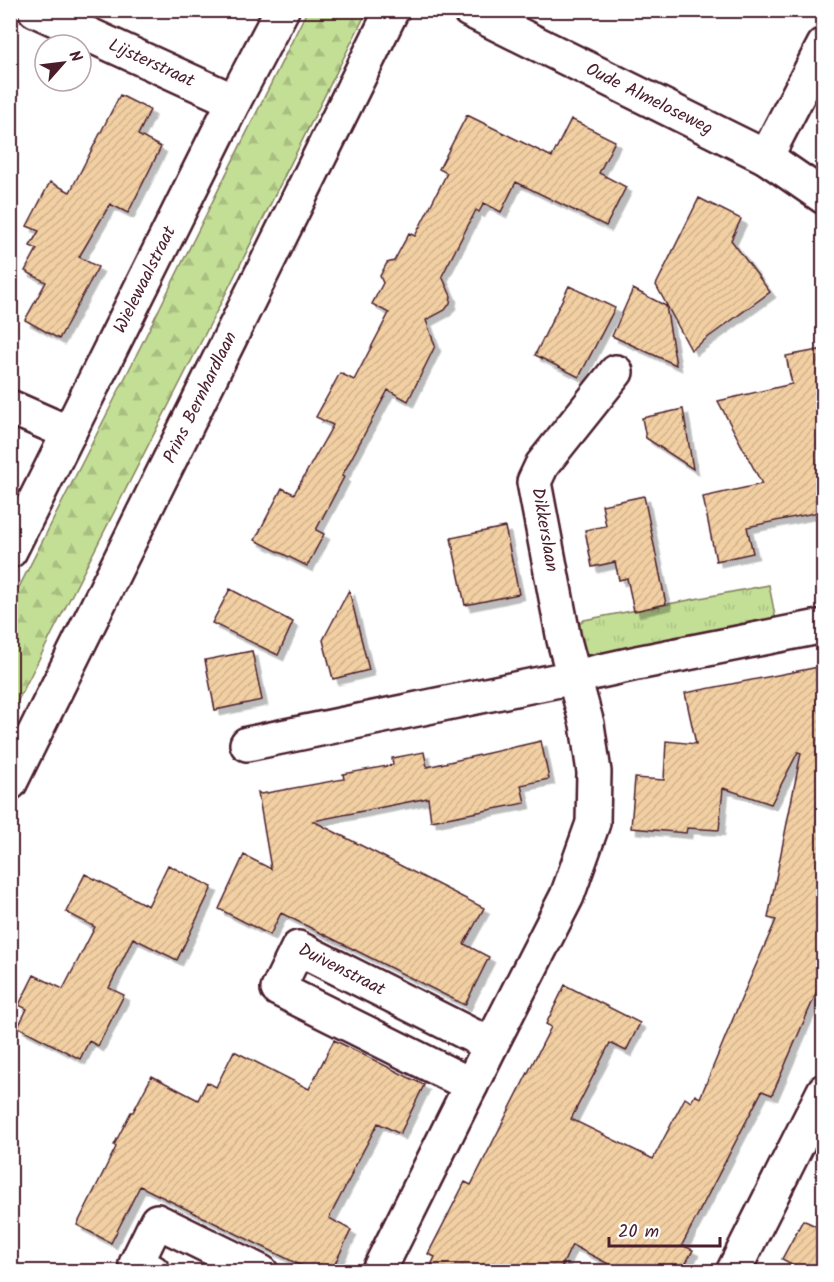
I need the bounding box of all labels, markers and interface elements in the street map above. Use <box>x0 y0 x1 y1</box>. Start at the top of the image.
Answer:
street label: Lijsterstraat <box>104 31 200 96</box>
north arrow <box>33 33 93 93</box>
text: N <box>62 46 88 67</box>
street label: Oude Almeloseweg <box>580 55 718 143</box>
street label: Wielewaalstraat <box>106 220 185 339</box>
street label: Prins Bernhardlaan <box>156 327 245 468</box>
street label: Dikkerslaan <box>522 485 566 575</box>
street label: Duivenstraat <box>293 936 391 1005</box>
scale bar <box>609 1210 720 1248</box>
text: 20 m <box>618 1218 659 1247</box>

